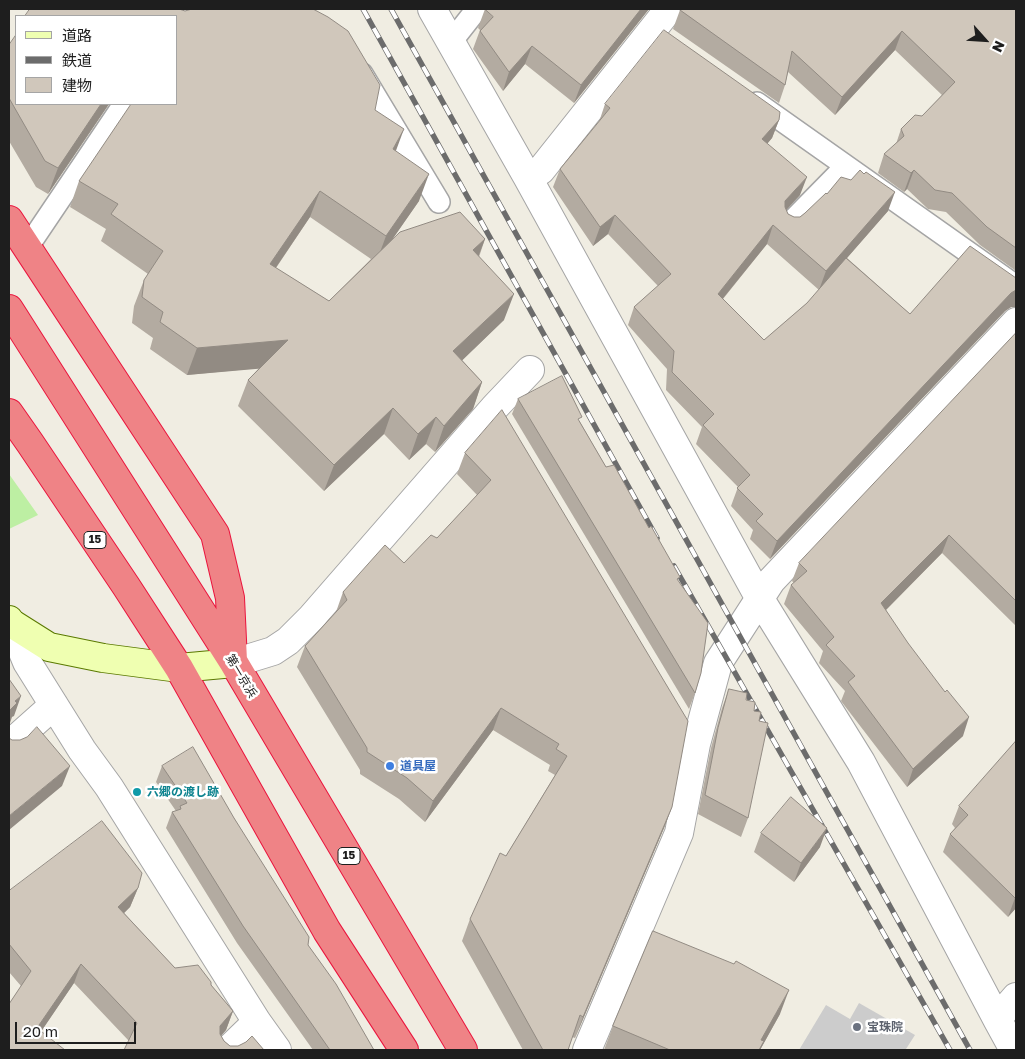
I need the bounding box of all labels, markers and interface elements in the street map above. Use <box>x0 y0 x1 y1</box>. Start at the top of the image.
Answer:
legend <box>15 15 178 105</box>
north arrow <box>960 15 1010 65</box>
text: 道路 <box>62 26 92 44</box>
text: N <box>989 38 1009 55</box>
text: 鉄道 <box>62 51 92 69</box>
text: 建物 <box>62 76 92 94</box>
road number: 15 <box>84 532 106 548</box>
street label: 第一京浜 <box>222 652 260 700</box>
place label: 道具屋 <box>400 759 436 773</box>
marker: 道具屋 <box>384 760 396 772</box>
place label: 六郷の渡し跡 <box>147 785 219 799</box>
marker: 六郷の渡し跡 <box>131 786 143 798</box>
road number: 15 <box>338 848 360 864</box>
scale bar <box>18 1012 139 1044</box>
place label: 宝珠院 <box>867 1020 903 1034</box>
marker: 宝珠院 <box>851 1021 863 1033</box>
text: 20 m <box>23 1022 58 1040</box>

